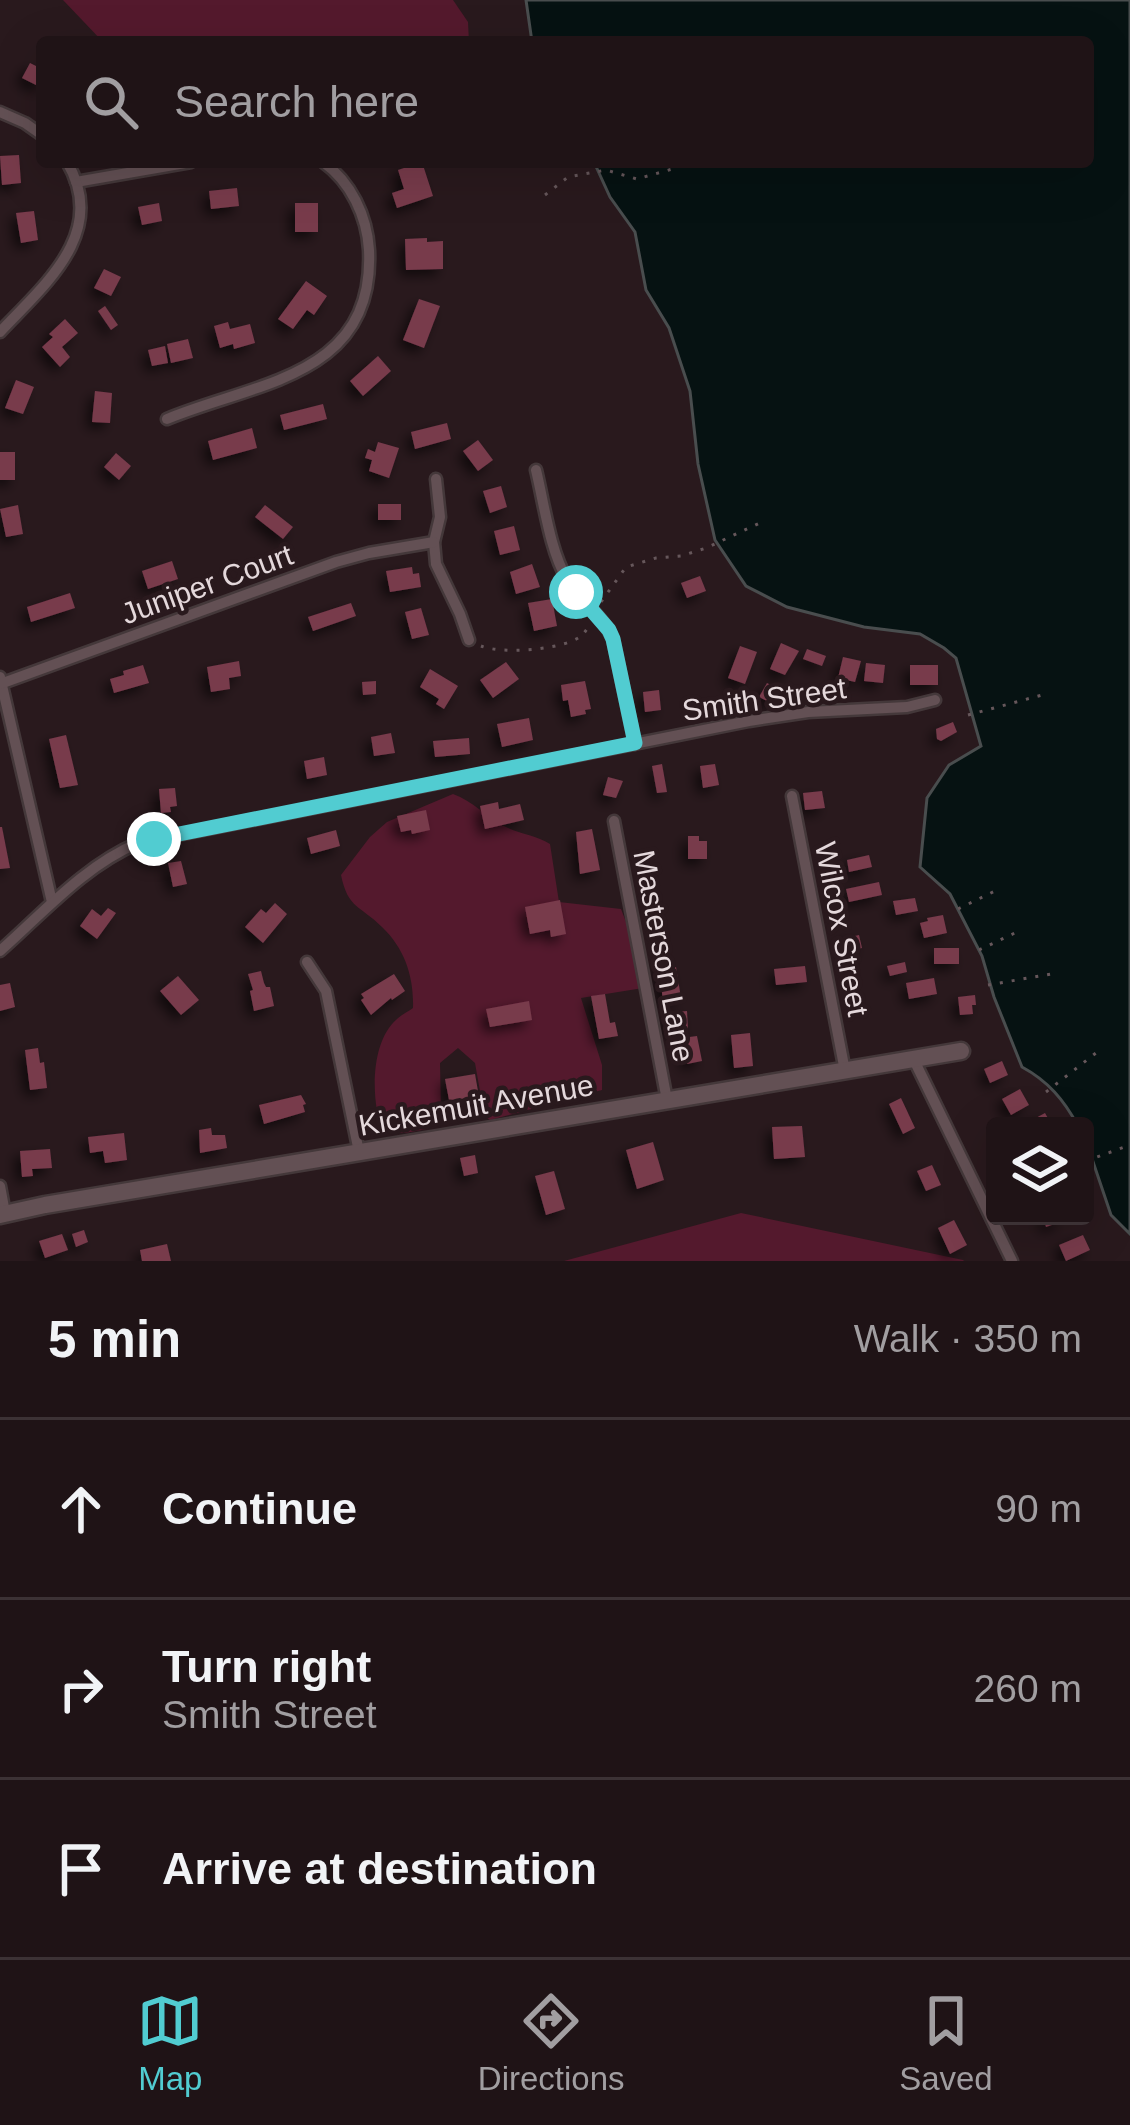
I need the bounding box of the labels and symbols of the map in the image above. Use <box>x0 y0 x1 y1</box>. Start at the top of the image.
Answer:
street label: Juniper Court <box>117 537 298 630</box>
route start <box>549 565 603 619</box>
street label: Smith Street <box>680 671 849 727</box>
route end <box>127 812 181 866</box>
street label: Wilcox Street <box>809 839 875 1020</box>
street label: Masterson Lane <box>627 847 701 1065</box>
street label: Kickemuit Avenue <box>356 1068 596 1142</box>

